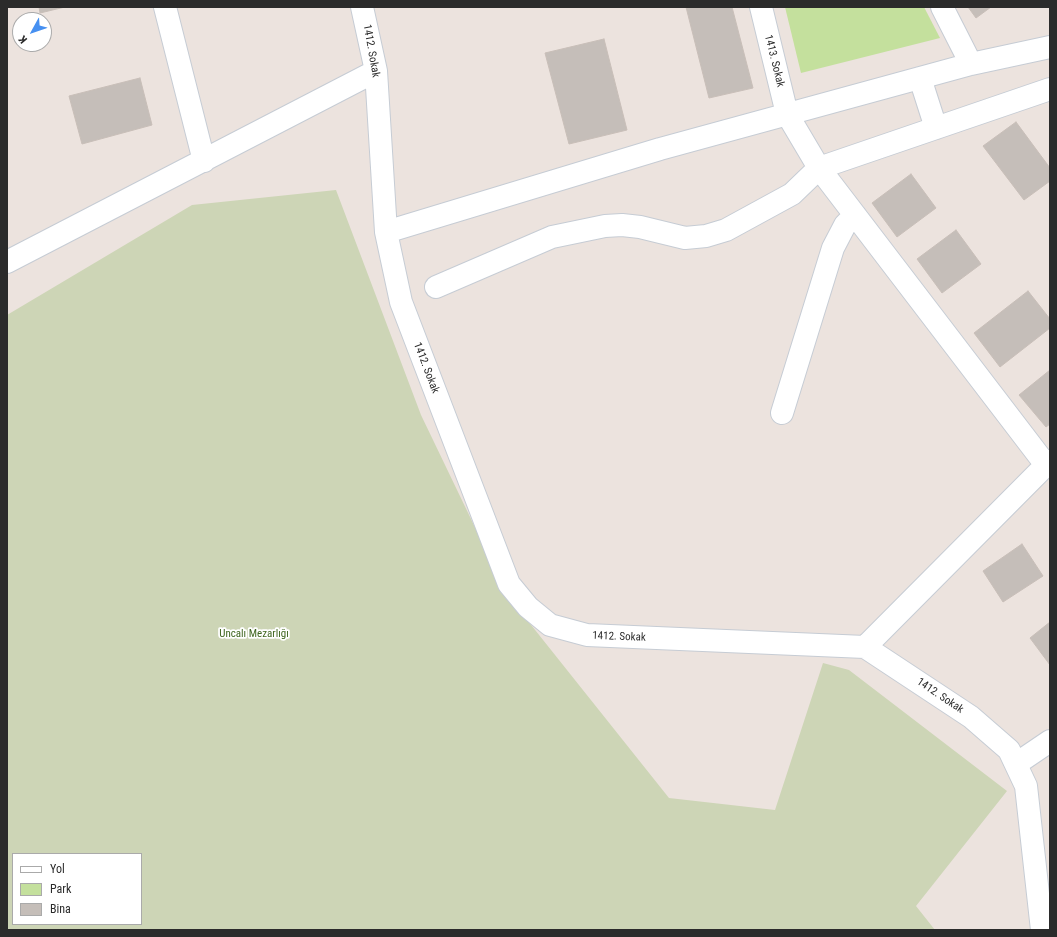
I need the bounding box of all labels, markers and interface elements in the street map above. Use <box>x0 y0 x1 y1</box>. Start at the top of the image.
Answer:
north arrow <box>12 12 52 52</box>
street label: 1412. Sokak <box>360 23 382 79</box>
text: K <box>16 33 30 46</box>
street label: 1413. Sokak <box>761 33 787 89</box>
street label: 1412. Sokak <box>410 341 442 395</box>
park label: Uncalı Mezarlığı <box>219 627 289 641</box>
street label: 1412. Sokak <box>592 629 646 645</box>
street label: 1412. Sokak <box>914 676 966 716</box>
legend <box>12 853 142 925</box>
text: Yol <box>50 862 65 876</box>
text: Park <box>50 882 71 896</box>
text: Bina <box>50 902 71 916</box>

